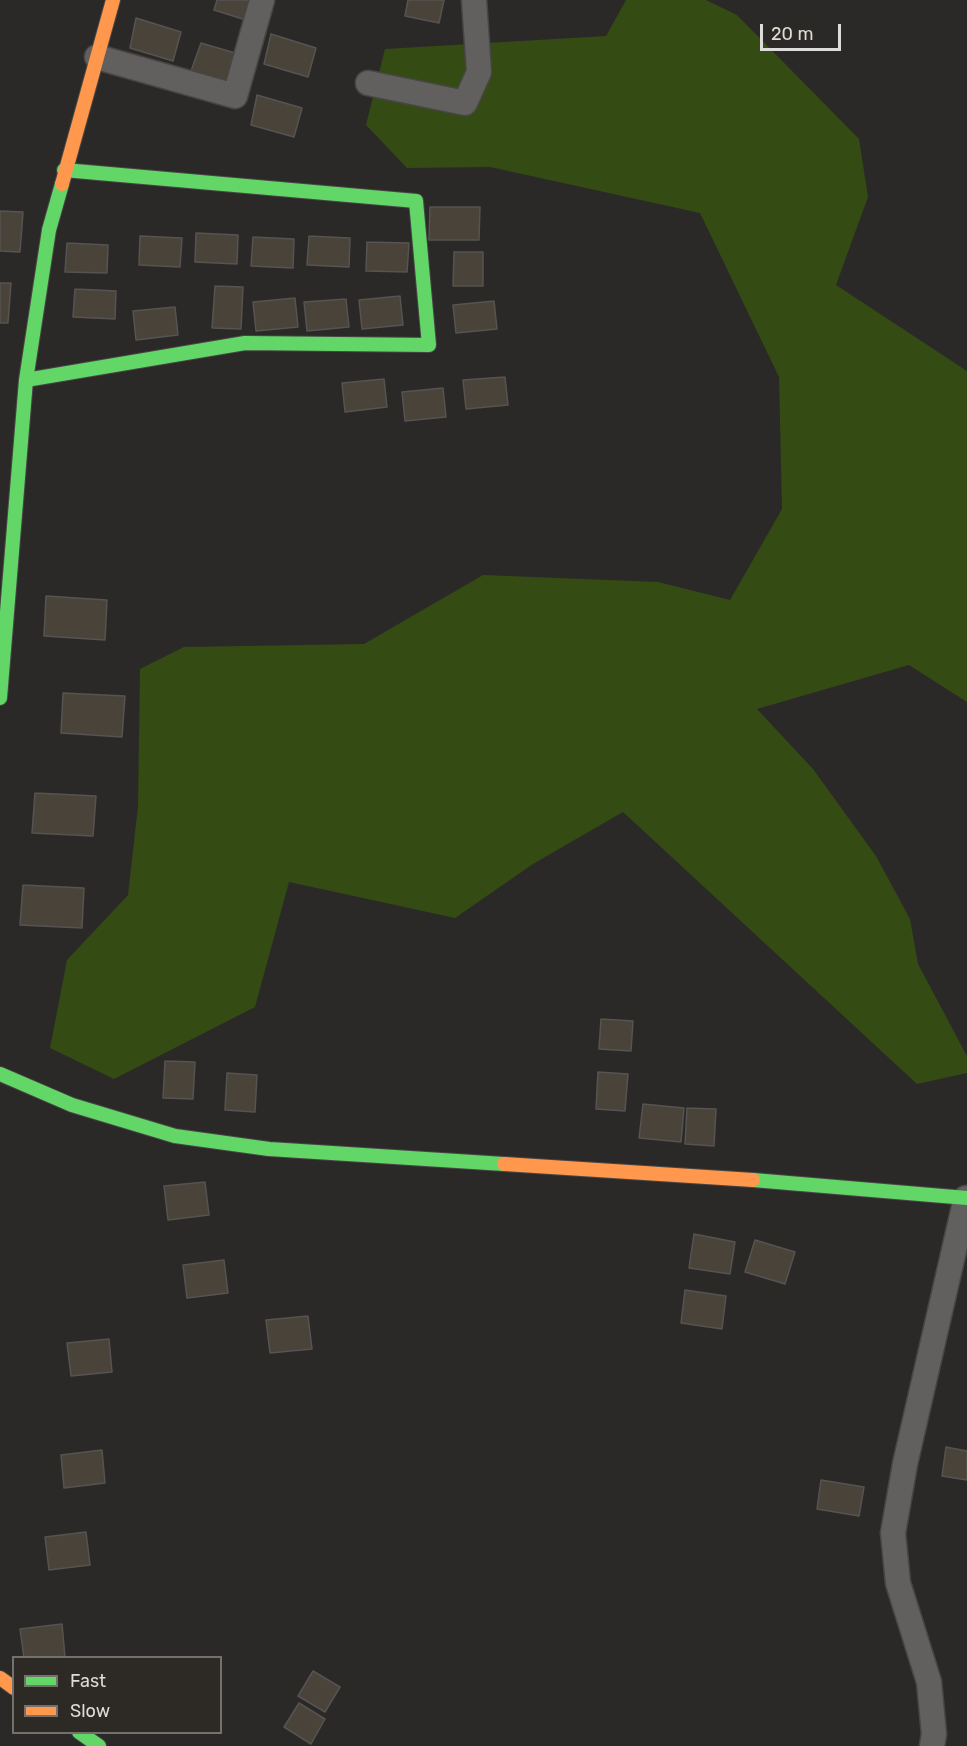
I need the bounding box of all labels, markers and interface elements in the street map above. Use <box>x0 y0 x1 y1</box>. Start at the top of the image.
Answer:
scale bar <box>763 12 844 50</box>
text: 20 m <box>771 23 813 45</box>
legend <box>12 1656 222 1734</box>
text: Fast <box>70 1670 106 1692</box>
text: Slow <box>70 1700 110 1722</box>

